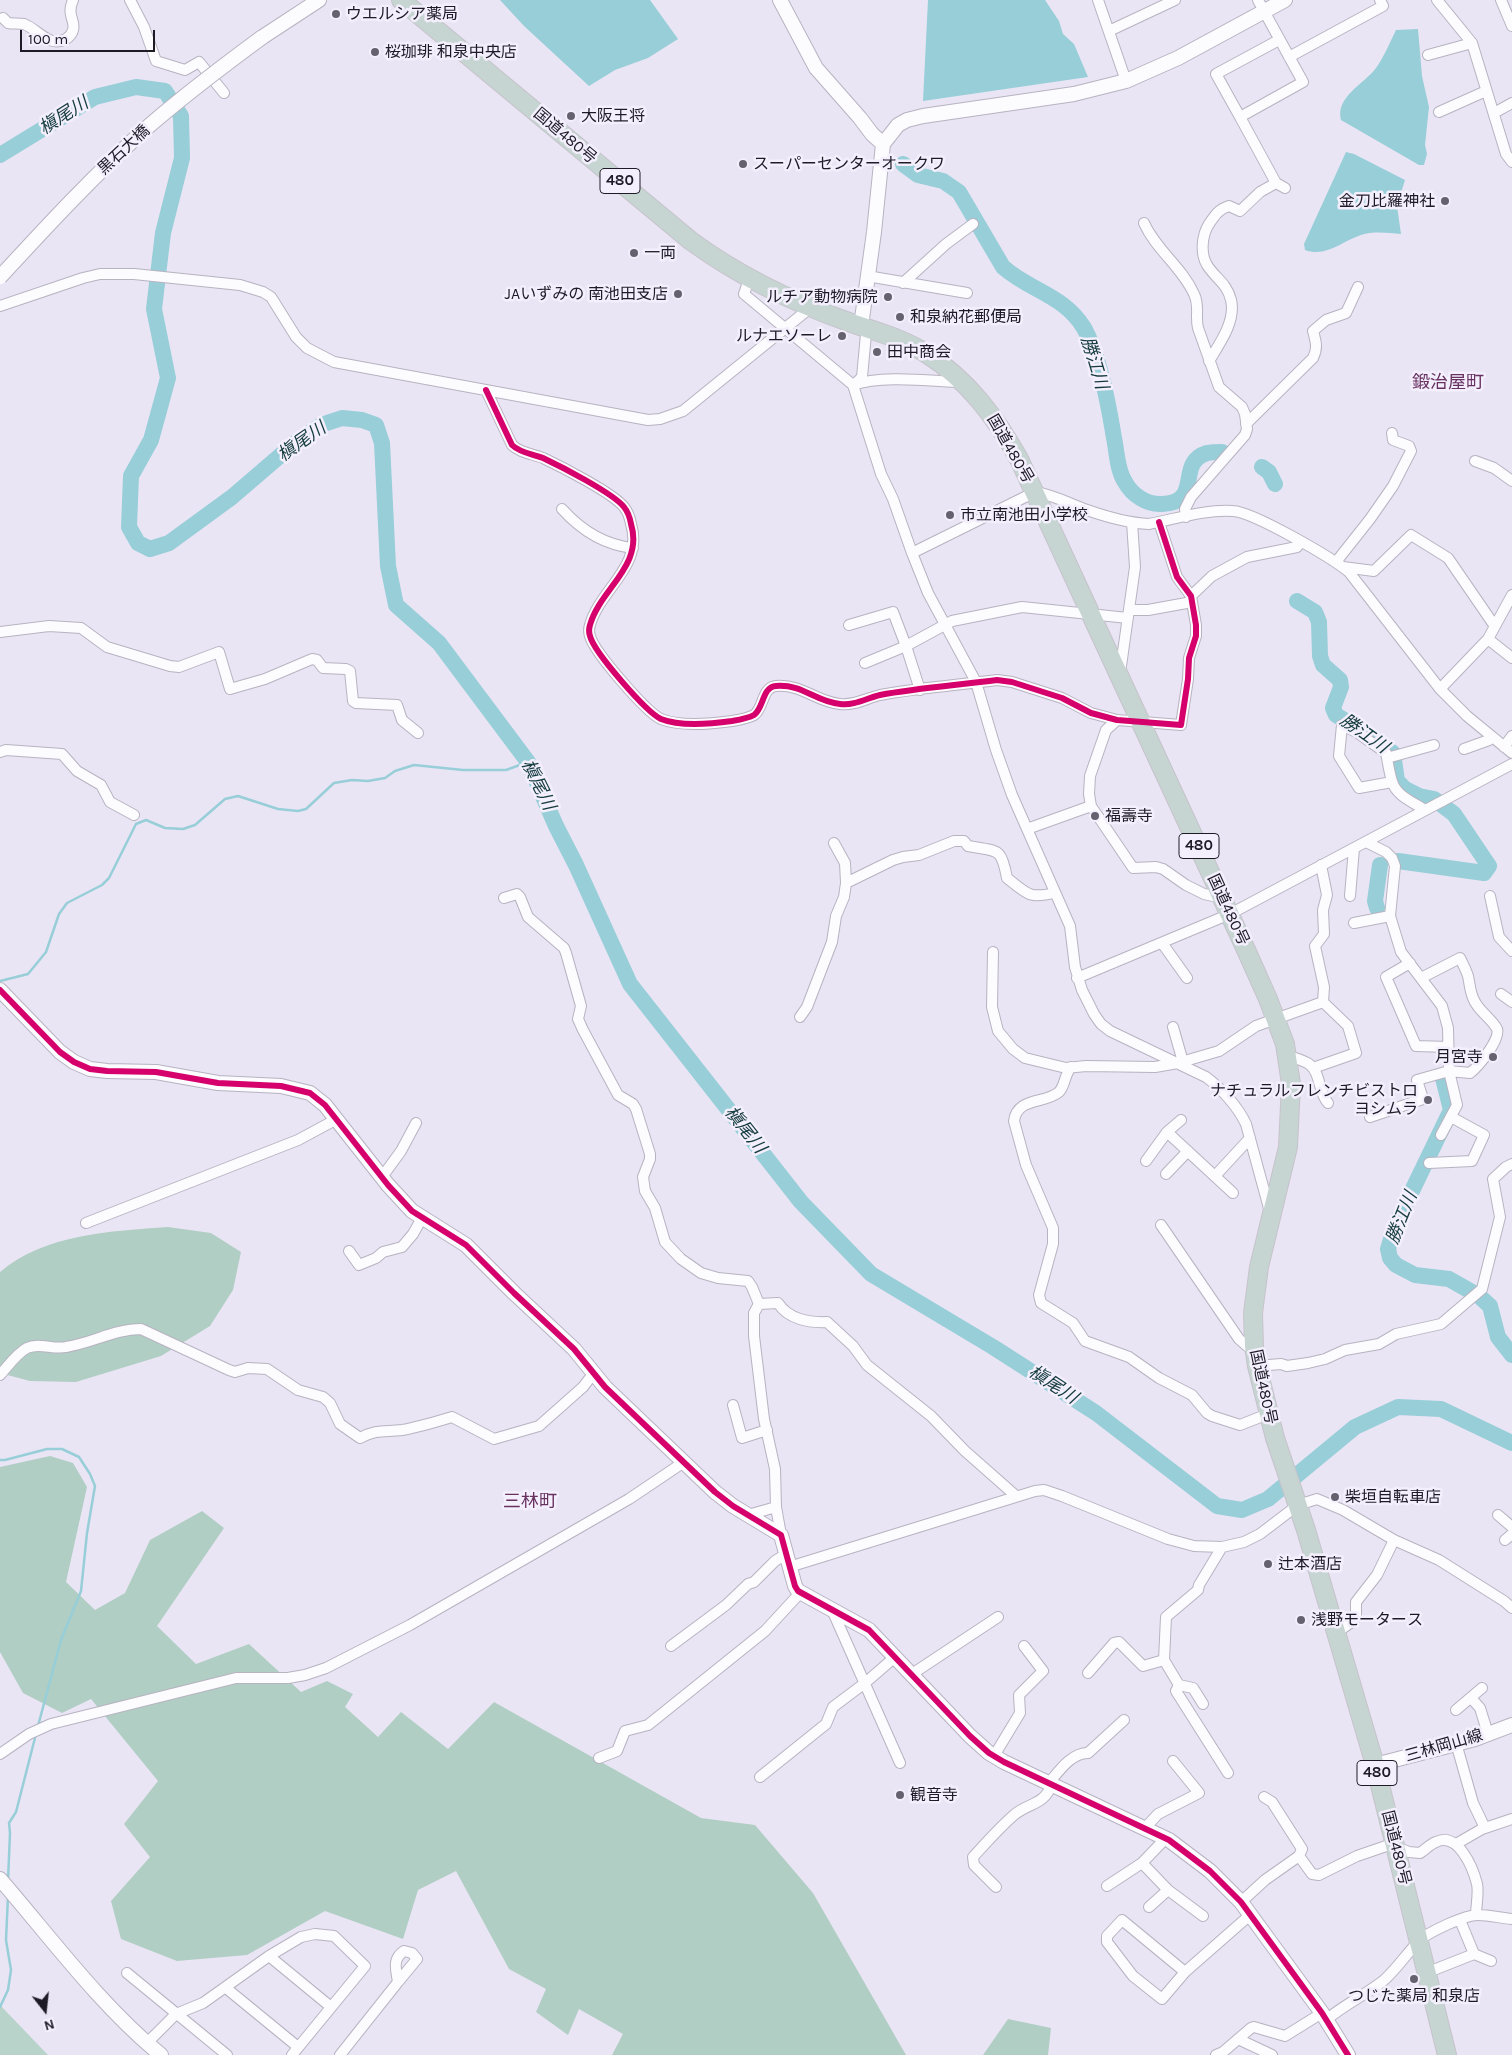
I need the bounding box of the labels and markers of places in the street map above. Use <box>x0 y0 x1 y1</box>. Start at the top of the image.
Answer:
place label: ウエルシア薬局 <box>346 4 458 24</box>
marker: ウエルシア薬局 <box>330 8 342 20</box>
place label: 桜珈琲 和泉中央店 <box>385 42 517 62</box>
marker: 桜珈琲 和泉中央店 <box>369 46 381 58</box>
place label: 大阪王将 <box>581 106 645 126</box>
marker: 大阪王将 <box>565 110 577 122</box>
place label: スーパーセンターオークワ <box>753 154 945 174</box>
marker: スーパーセンターオークワ <box>737 158 749 170</box>
place label: 金刀比羅神社 <box>1339 191 1435 211</box>
marker: 金刀比羅神社 <box>1439 195 1451 207</box>
place label: 一両 <box>644 243 676 263</box>
marker: 一両 <box>628 247 640 259</box>
place label: JAいずみの 南池田支店 <box>505 284 668 304</box>
place label: ルチア動物病院 <box>766 287 878 307</box>
marker: JAいずみの 南池田支店 <box>672 288 684 300</box>
marker: ルチア動物病院 <box>882 291 894 303</box>
place label: 和泉納花郵便局 <box>910 307 1022 327</box>
marker: 和泉納花郵便局 <box>894 311 906 323</box>
place label: ルナエソーレ <box>736 326 832 346</box>
marker: ルナエソーレ <box>836 330 848 342</box>
place label: 田中商会 <box>887 342 951 362</box>
marker: 田中商会 <box>871 346 883 358</box>
place label: 市立南池田小学校 <box>960 505 1088 525</box>
marker: 市立南池田小学校 <box>944 509 956 521</box>
place label: 福壽寺 <box>1105 806 1153 826</box>
marker: 福壽寺 <box>1089 810 1101 822</box>
place label: 月宮寺 <box>1435 1047 1483 1067</box>
marker: 月宮寺 <box>1487 1051 1499 1063</box>
place label: ナチュラルフレンチビストロ ヨシムラ <box>1210 1081 1418 1119</box>
marker: ナチュラルフレンチビストロ ヨシムラ <box>1422 1094 1434 1106</box>
place label: 柴垣自転車店 <box>1345 1487 1441 1507</box>
marker: 柴垣自転車店 <box>1329 1491 1341 1503</box>
place label: 辻本酒店 <box>1278 1554 1342 1574</box>
marker: 辻本酒店 <box>1262 1558 1274 1570</box>
place label: 浅野モータース <box>1311 1610 1423 1630</box>
marker: 浅野モータース <box>1295 1614 1307 1626</box>
place label: 観音寺 <box>910 1785 958 1805</box>
marker: 観音寺 <box>894 1789 906 1801</box>
marker: つじた薬局 和泉店 <box>1408 1973 1420 1985</box>
place label: つじた薬局 和泉店 <box>1348 1986 1480 2006</box>

